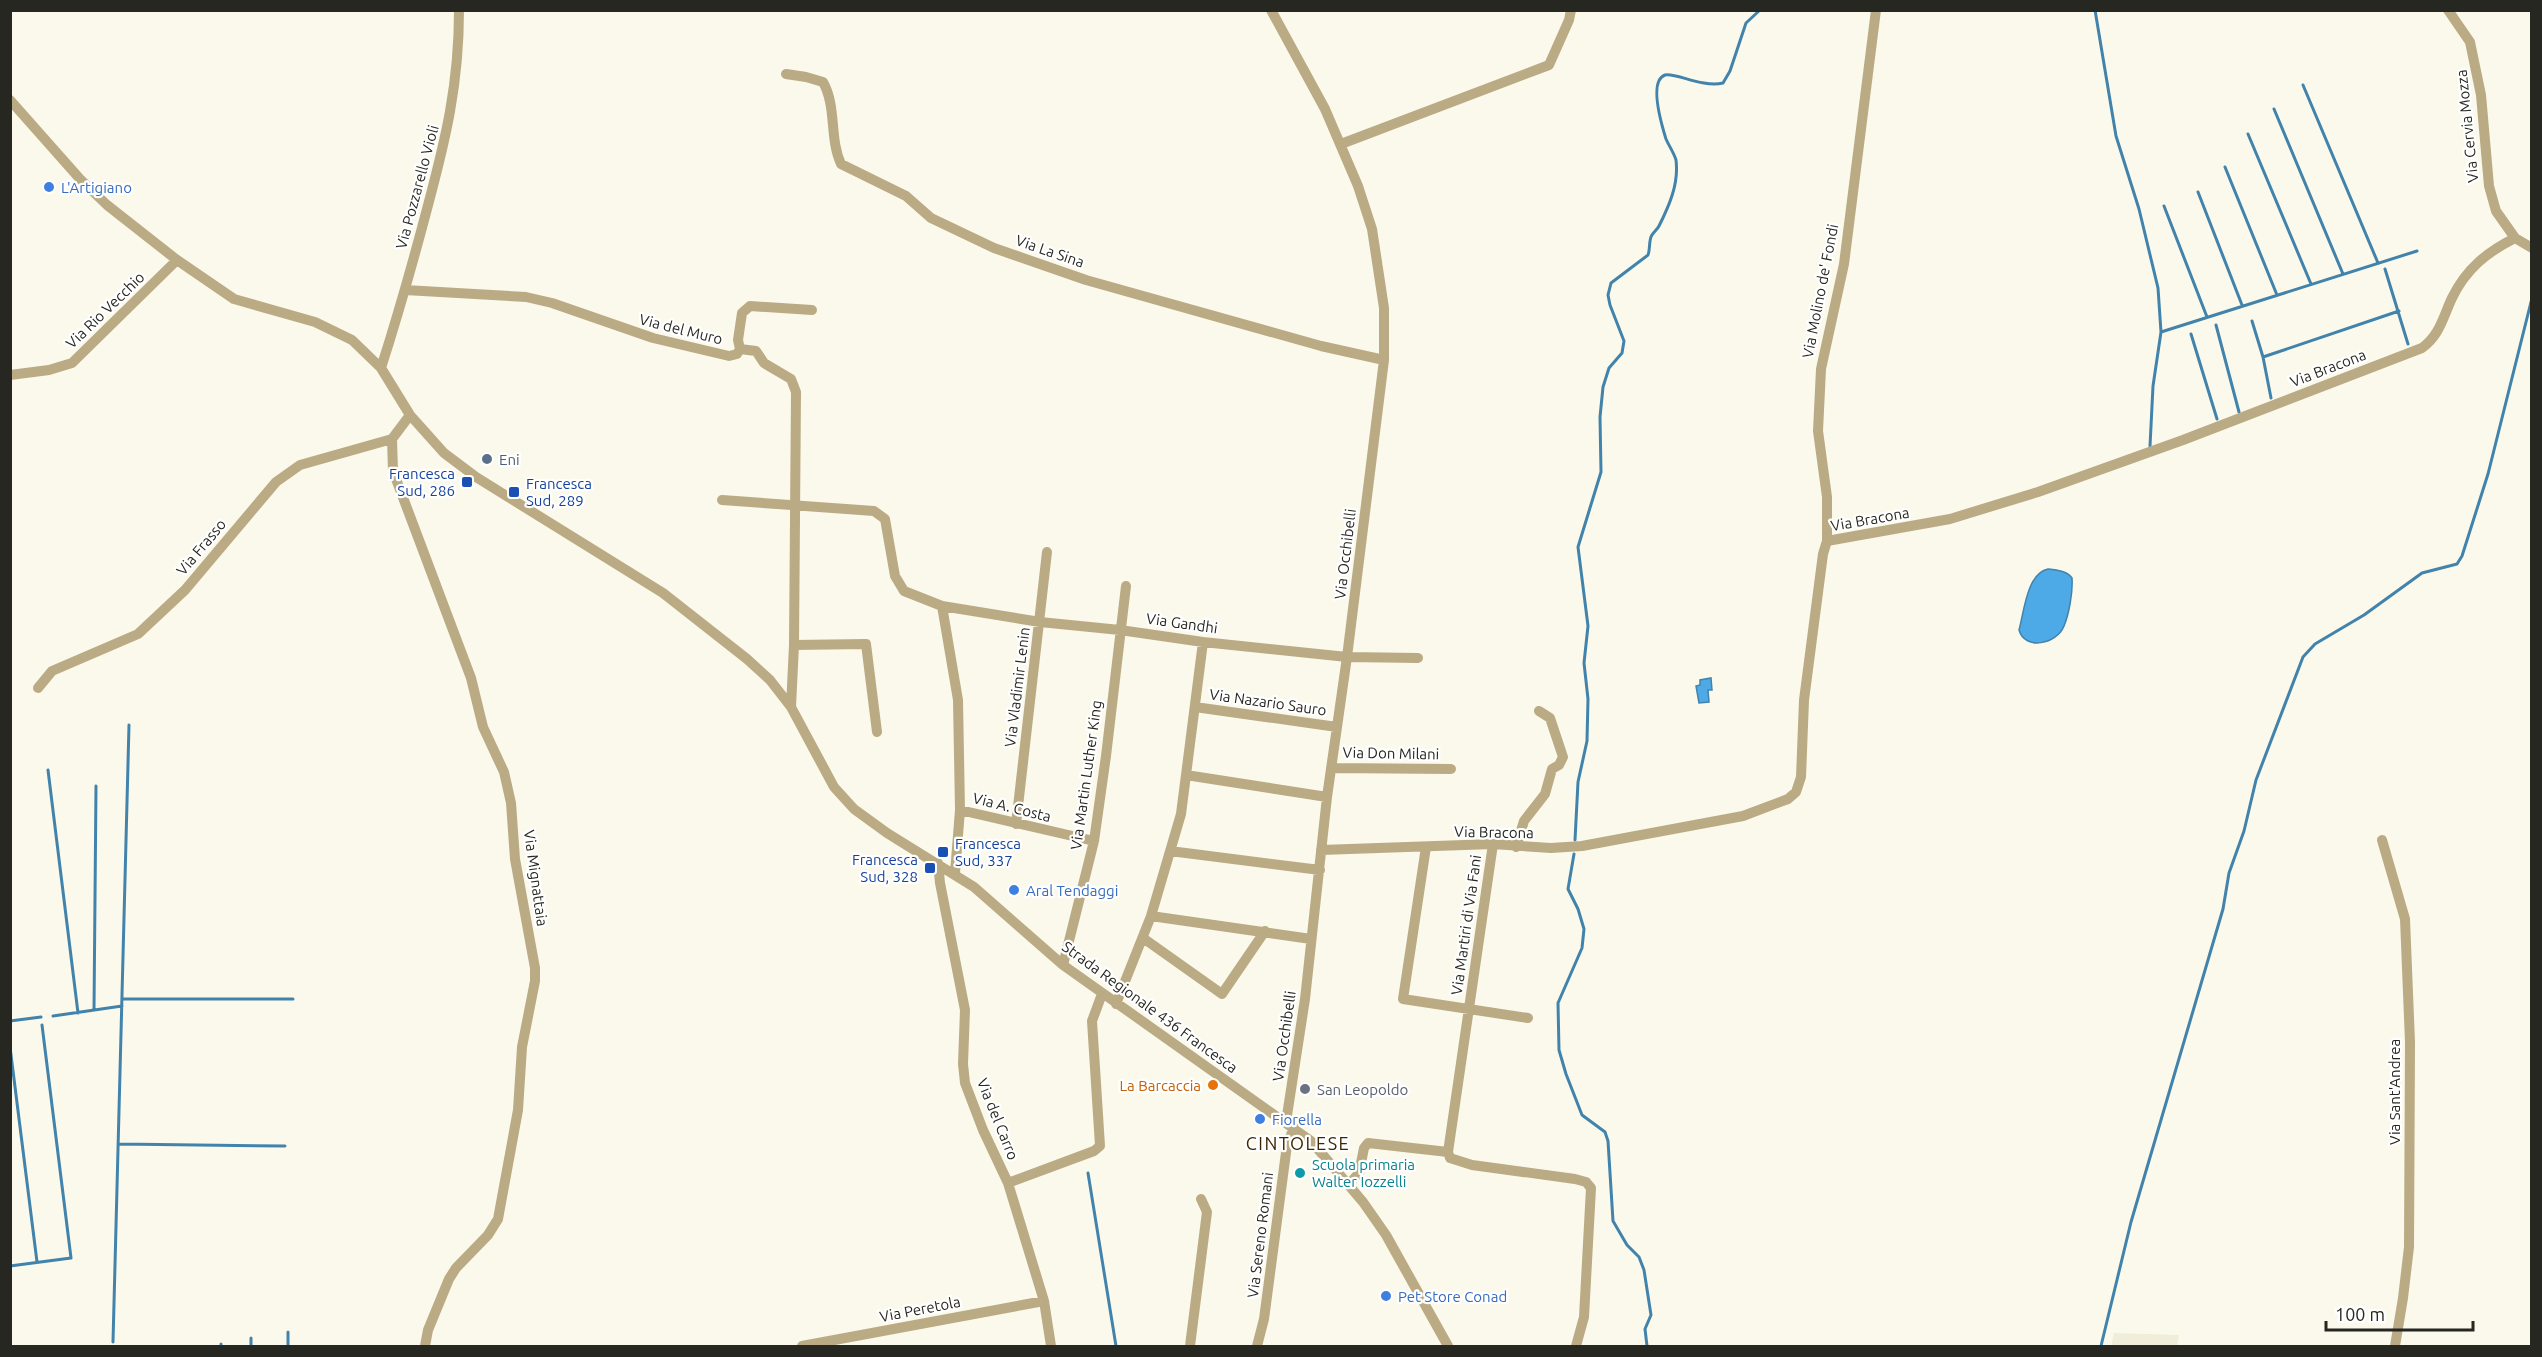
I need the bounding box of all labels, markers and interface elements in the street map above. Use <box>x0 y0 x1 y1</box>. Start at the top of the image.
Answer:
street label: Via Cervia Mozza <box>2453 69 2481 183</box>
street label: Via Pozzarello Violi <box>392 123 442 251</box>
place label: L'Artigiano <box>61 179 132 196</box>
marker: L'Artigiano <box>42 180 56 194</box>
street label: Via Molino de' Fondi <box>1799 222 1841 360</box>
street label: Via La Sina <box>1013 231 1087 271</box>
street label: Via Rio Vecchio <box>62 268 148 352</box>
street label: Via del Muro <box>638 310 724 348</box>
street label: Via Bracona <box>2288 346 2368 390</box>
place label: Eni <box>499 451 520 468</box>
marker: Eni <box>480 452 494 466</box>
place label: Francesca Sud, 286 <box>389 465 455 499</box>
marker: Francesca Sud, 286 <box>460 475 474 489</box>
place label: Francesca Sud, 289 <box>526 475 592 509</box>
marker: Francesca Sud, 289 <box>507 485 521 499</box>
street label: Via Bracona <box>1829 504 1911 534</box>
street label: Via Occhibelli <box>1331 508 1359 600</box>
street label: Via Frasso <box>173 516 229 578</box>
street label: Via Gandhi <box>1145 610 1219 636</box>
street label: Via Vladimir Lenin <box>1001 626 1033 748</box>
street label: Via Nazario Sauro <box>1208 685 1328 719</box>
street label: Via Martin Luther King <box>1067 699 1105 851</box>
street label: Via Don Milani <box>1342 744 1440 762</box>
street label: Via A. Costa <box>971 789 1053 825</box>
street label: Via Bracona <box>1454 823 1534 841</box>
street label: Via Mignattaia <box>521 829 551 927</box>
place label: Francesca Sud, 337 <box>955 835 1021 869</box>
marker: Francesca Sud, 337 <box>936 845 950 859</box>
place label: Francesca Sud, 328 <box>852 851 918 885</box>
street label: Via Martiri di Via Fani <box>1448 854 1484 996</box>
marker: Francesca Sud, 328 <box>923 861 937 875</box>
place label: Aral Tendaggi <box>1026 882 1118 899</box>
marker: Aral Tendaggi <box>1007 883 1021 897</box>
street label: Strada Regionale 436 Francesca <box>1059 938 1241 1076</box>
street label: Via Occhibelli <box>1269 990 1299 1082</box>
street label: Via Sant'Andrea <box>2386 1039 2403 1145</box>
street label: Via del Carro <box>974 1076 1022 1162</box>
place label: La Barcaccia <box>1119 1077 1201 1094</box>
marker: La Barcaccia <box>1206 1078 1220 1092</box>
place label: San Leopoldo <box>1317 1081 1408 1098</box>
marker: San Leopoldo <box>1298 1082 1312 1096</box>
place label: Fiorella <box>1272 1111 1322 1128</box>
marker: Fiorella <box>1253 1112 1267 1126</box>
district label: CINTOLESE <box>1246 1133 1350 1153</box>
place label: Scuola primaria Walter Iozzelli <box>1312 1156 1415 1190</box>
marker: Scuola primaria Walter Iozzelli <box>1293 1166 1307 1180</box>
street label: Via Sereno Romani <box>1244 1171 1276 1299</box>
place label: Pet Store Conad <box>1398 1288 1507 1305</box>
marker: Pet Store Conad <box>1379 1289 1393 1303</box>
street label: Via Peretola <box>878 1293 962 1325</box>
scale bar <box>2326 1294 2473 1332</box>
text: 100 m <box>2335 1304 2385 1324</box>

